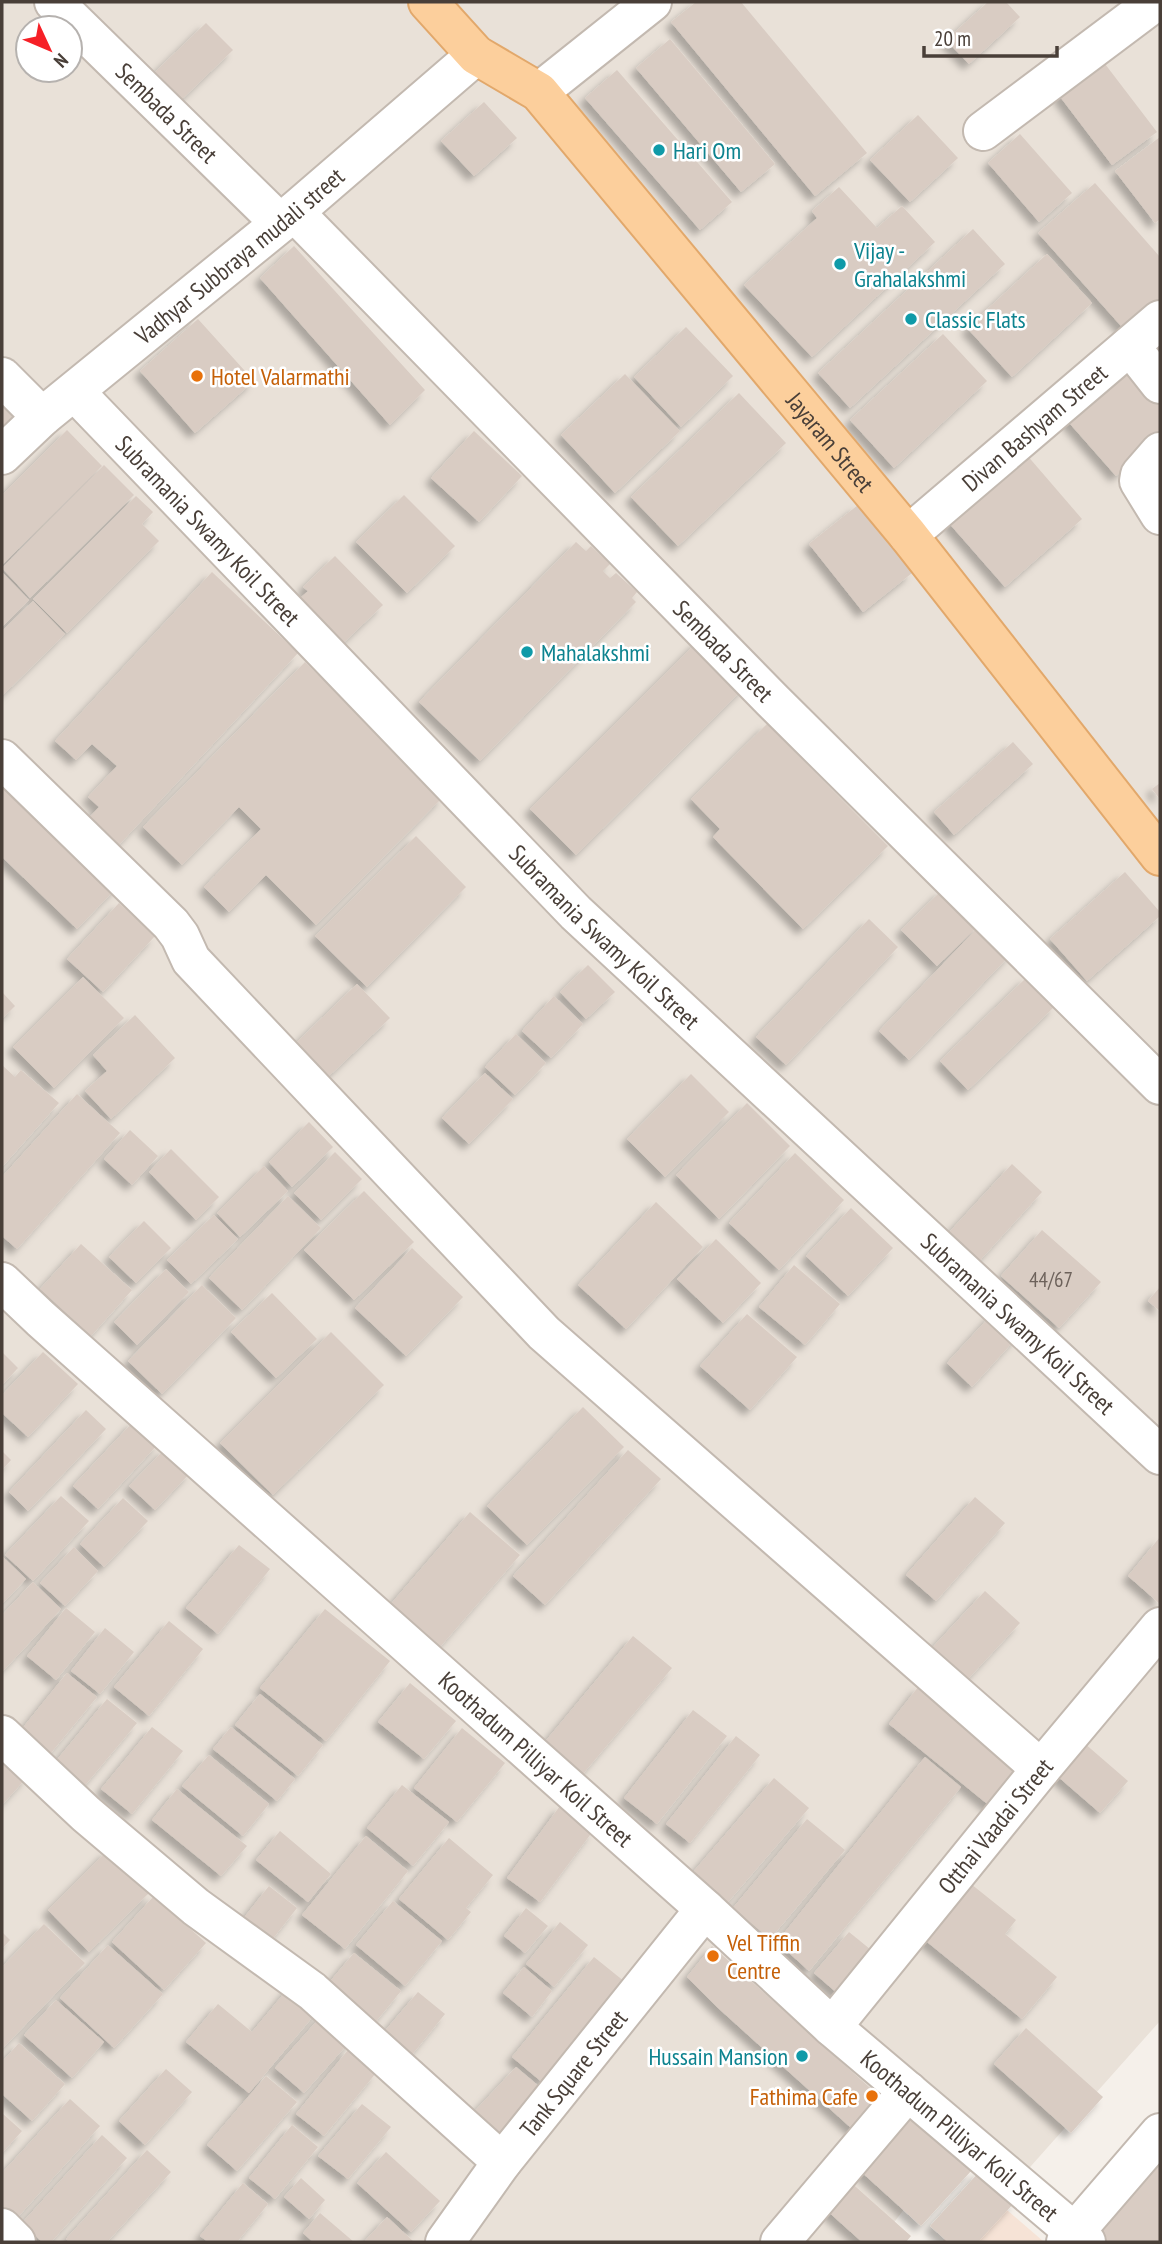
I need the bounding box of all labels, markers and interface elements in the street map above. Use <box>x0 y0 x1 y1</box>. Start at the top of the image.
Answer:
north arrow <box>14 14 84 84</box>
scale bar <box>924 14 1057 58</box>
text: 20 m <box>934 25 971 52</box>
text: N <box>49 49 73 73</box>
street label: Sembada Street <box>109 56 225 170</box>
place label: Hari Om <box>673 135 741 166</box>
marker: Hari Om <box>651 142 667 158</box>
street label: Vadhyar Subbraya mudali street <box>127 160 351 352</box>
place label: Vijay - Grahalakshmi <box>853 235 966 294</box>
marker: Vijay - Grahalakshmi <box>832 256 848 272</box>
place label: Classic Flats <box>925 304 1026 335</box>
marker: Classic Flats <box>903 311 919 327</box>
street label: Divan Bashyam Street <box>955 356 1114 498</box>
place label: Hotel Valarmathi <box>211 361 350 392</box>
marker: Hotel Valarmathi <box>189 368 205 384</box>
street label: Jayaram Street <box>779 385 881 499</box>
street label: Subramania Swamy Koil Street <box>109 428 307 633</box>
street label: Sembada Street <box>667 593 781 708</box>
place label: Mahalakshmi <box>541 637 650 668</box>
marker: Mahalakshmi <box>519 644 535 660</box>
street label: Subramania Swamy Koil Street <box>503 838 707 1036</box>
street label: Subramania Swamy Koil Street <box>915 1226 1122 1421</box>
house number: 44/67 <box>1029 1266 1073 1293</box>
street label: Koothadum Pilliyar Koil Street <box>432 1664 640 1854</box>
street label: Otthai Vaadai Street <box>931 1751 1059 1900</box>
place label: Vel Tiffin Centre <box>726 1927 800 1986</box>
marker: Vel Tiffin Centre <box>705 1948 721 1964</box>
street label: Tank Square Street <box>513 2003 634 2143</box>
place label: Hussain Mansion <box>648 2041 788 2072</box>
street label: Koothadum Pilliyar Koil Street <box>855 2043 1066 2228</box>
marker: Hussain Mansion <box>794 2048 810 2064</box>
place label: Fathima Cafe <box>750 2081 858 2112</box>
marker: Fathima Cafe <box>864 2088 880 2104</box>

